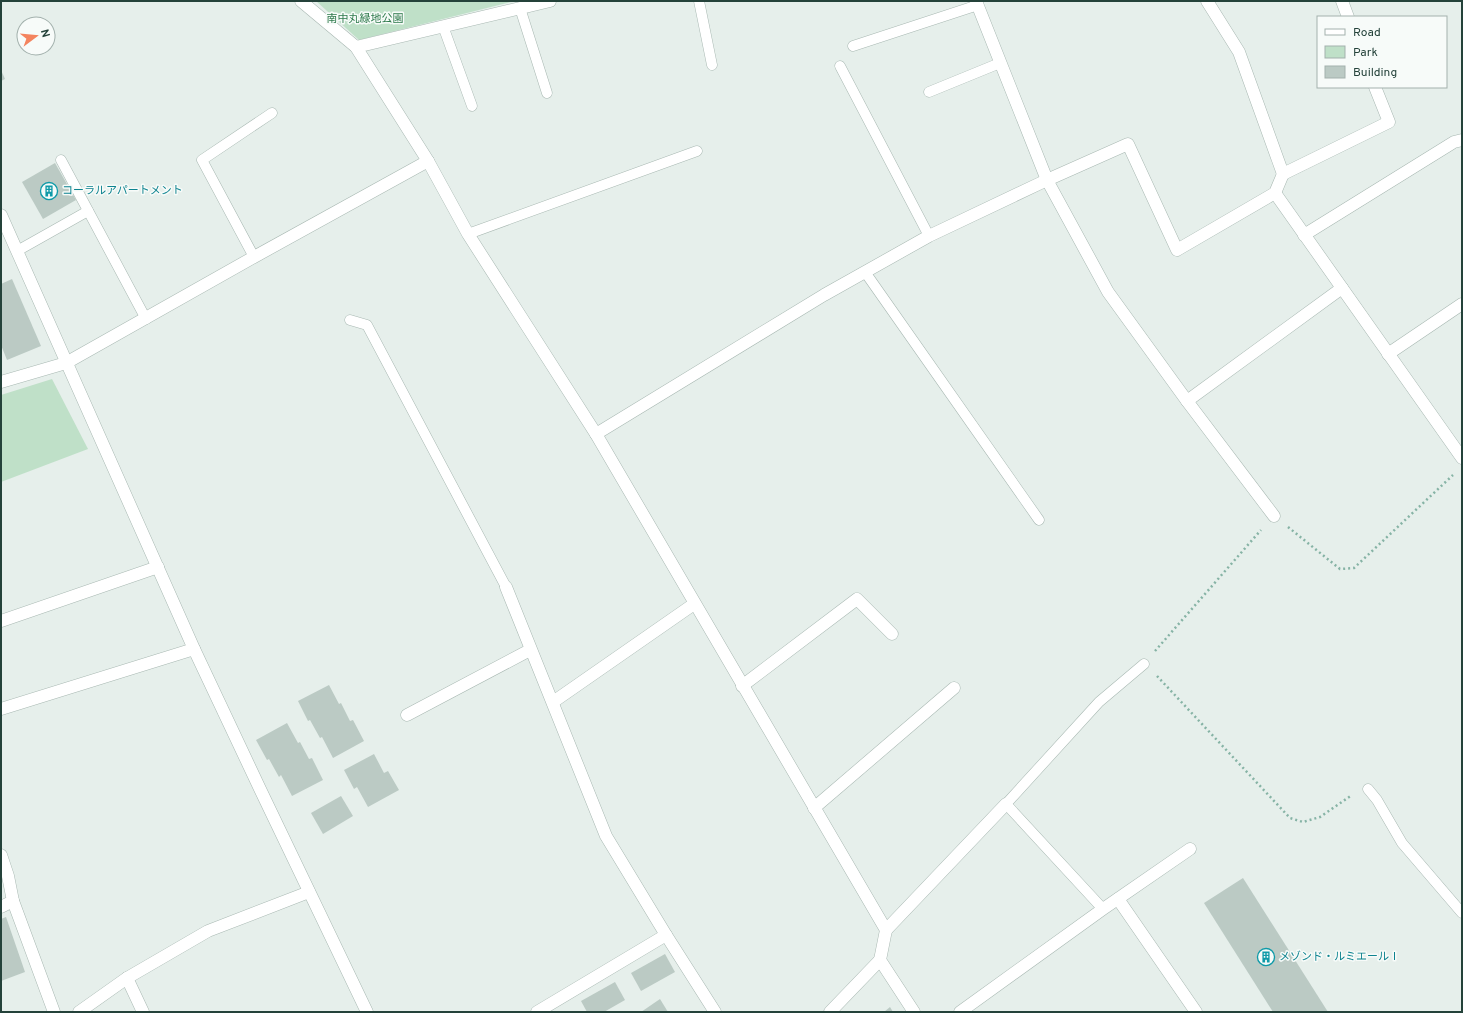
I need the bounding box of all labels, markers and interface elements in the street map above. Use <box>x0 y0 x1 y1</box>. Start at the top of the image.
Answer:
park label: 南中丸緑地公園 <box>327 12 404 26</box>
north arrow <box>16 16 56 56</box>
legend <box>1317 16 1447 88</box>
text: Road <box>1353 25 1381 41</box>
text: N <box>37 28 52 39</box>
text: Park <box>1353 45 1378 61</box>
text: Building <box>1353 65 1397 81</box>
building icon: コーラルアパートメント <box>39 181 59 201</box>
place label: コーラルアパートメント <box>62 184 183 198</box>
building icon: メゾンド・ルミエールⅠ <box>1256 947 1276 967</box>
place label: メゾンド・ルミエールⅠ <box>1279 950 1400 964</box>

